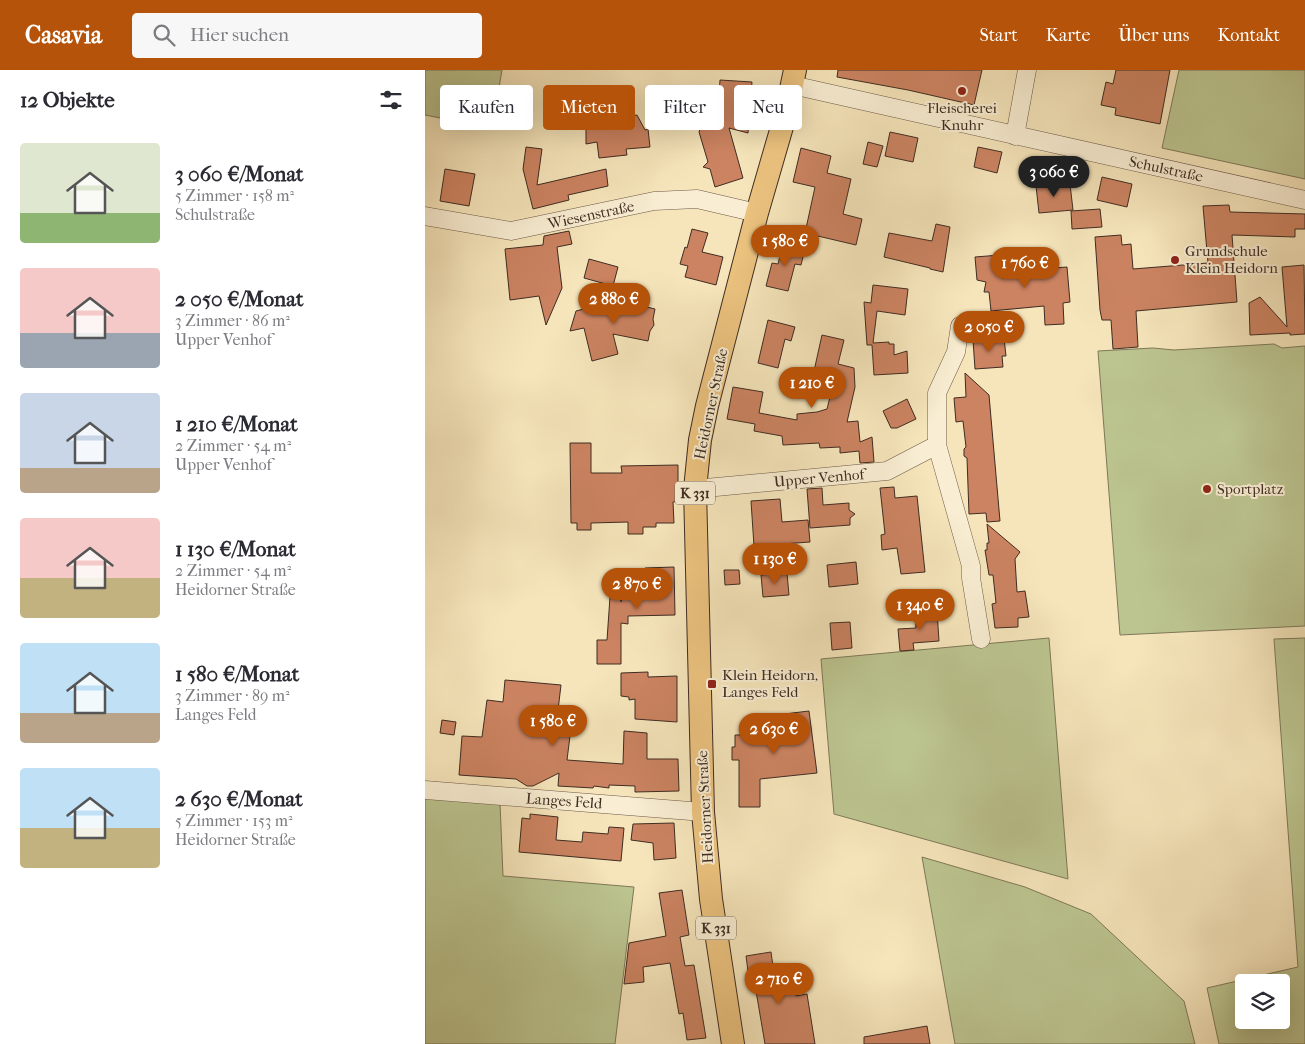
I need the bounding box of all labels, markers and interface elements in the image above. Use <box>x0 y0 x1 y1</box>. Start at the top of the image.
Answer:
search box <box>132 13 482 58</box>
text: Casavia <box>25 21 102 49</box>
icon: search <box>150 21 178 49</box>
text: Hier suchen <box>190 24 289 46</box>
text: Start <box>979 25 1018 46</box>
text: Karte <box>1046 25 1090 46</box>
text: Über uns <box>1118 25 1189 46</box>
text: Kontakt <box>1217 25 1280 46</box>
chip: Kaufen <box>440 85 533 130</box>
chip: Mieten <box>543 85 635 130</box>
chip: Filter <box>645 85 724 130</box>
chip: Neu <box>734 85 802 130</box>
marker: Fleischerei Knuhr <box>956 85 968 97</box>
icon: filters <box>377 86 405 114</box>
text: 12 Objekte <box>20 88 115 112</box>
place label: Fleischerei Knuhr <box>927 99 998 134</box>
street label: Schulstraße <box>1127 152 1205 186</box>
pin: 3 060 € <box>1008 156 1100 198</box>
text: 3 060 €/Monat <box>175 162 304 186</box>
text: 3 060 € <box>1029 162 1079 181</box>
icon: home <box>60 163 120 223</box>
text: 5 Zimmer · 158 m² <box>175 186 294 205</box>
street label: Wiesenstraße <box>545 197 636 233</box>
text: Schulstraße <box>175 205 255 224</box>
pin: 1 580 € <box>739 224 831 267</box>
text: 1 580 € <box>762 231 808 250</box>
place label: Grundschule Klein Heidorn <box>1185 242 1278 277</box>
pin: 1 760 € <box>979 246 1071 289</box>
text: 1 760 € <box>1001 253 1049 272</box>
marker: Grundschule Klein Heidorn <box>1169 254 1181 266</box>
pin: 2 880 € <box>568 282 660 325</box>
text: 2 050 €/Monat <box>175 287 303 311</box>
icon: home <box>60 288 120 348</box>
text: 2 880 € <box>589 289 639 308</box>
pin: 2 050 € <box>943 310 1035 353</box>
text: 3 Zimmer · 86 m² <box>175 311 290 330</box>
text: 2 050 € <box>964 317 1014 336</box>
text: Upper Venhof <box>175 330 272 349</box>
street label: Heidorner Straße <box>690 346 732 461</box>
pin: 1 210 € <box>766 366 858 409</box>
text: 1 210 € <box>790 373 834 392</box>
text: 1 210 €/Monat <box>175 412 298 436</box>
icon: home <box>60 413 120 473</box>
text: 2 Zimmer · 54 m² <box>175 436 291 455</box>
text: Upper Venhof <box>175 455 272 474</box>
street label: Upper Venhof <box>773 465 868 491</box>
place label: Sportplatz <box>1217 480 1284 498</box>
road number: K 331 <box>675 482 715 504</box>
marker: Sportplatz <box>1201 483 1213 495</box>
text: 1 130 €/Monat <box>175 537 296 561</box>
icon: home <box>60 538 120 598</box>
pin: 1 130 € <box>729 542 821 585</box>
text: 1 130 € <box>753 549 797 568</box>
text: 2 Zimmer · 54 m² <box>175 561 291 580</box>
pin: 2 870 € <box>591 568 683 610</box>
text: 2 870 € <box>612 574 662 593</box>
text: Heidorner Straße <box>175 580 296 599</box>
pin: 1 340 € <box>874 588 966 631</box>
text: 1 340 € <box>897 595 943 614</box>
text: 1 580 €/Monat <box>175 662 299 686</box>
icon: home <box>60 663 120 723</box>
place label: Klein Heidorn, Langes Feld <box>722 666 818 701</box>
marker: Klein Heidorn, Langes Feld <box>706 678 718 690</box>
text: 3 Zimmer · 89 m² <box>175 686 290 705</box>
pin: 1 580 € <box>507 704 599 747</box>
text: Langes Feld <box>175 705 257 724</box>
text: 1 580 € <box>530 711 576 730</box>
pin: 2 630 € <box>728 712 820 755</box>
text: 2 630 € <box>750 719 798 738</box>
street label: Heidorner Straße <box>693 749 717 864</box>
text: 2 630 €/Monat <box>175 787 303 811</box>
icon: home <box>60 788 120 848</box>
street label: Langes Feld <box>525 789 604 813</box>
text: 5 Zimmer · 153 m² <box>175 811 293 830</box>
text: Heidorner Straße <box>175 830 296 849</box>
road number: K 331 <box>696 916 736 940</box>
pin: 2 710 € <box>733 962 825 1005</box>
text: 2 710 € <box>756 969 802 988</box>
map controls <box>1235 974 1290 1029</box>
button: layers <box>1235 974 1290 1029</box>

